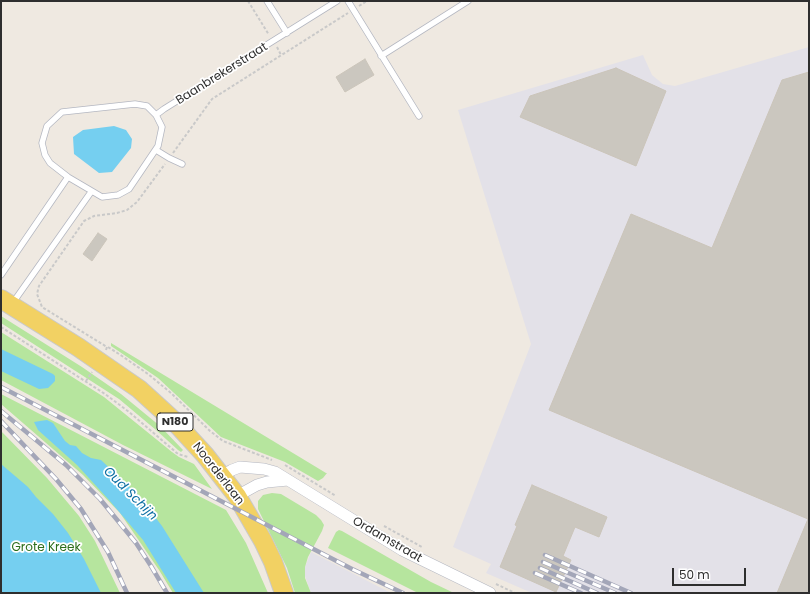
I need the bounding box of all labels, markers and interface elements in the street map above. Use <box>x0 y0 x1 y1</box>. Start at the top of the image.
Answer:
street label: Baanbrekerstraat <box>174 40 270 108</box>
road number: N180 <box>157 413 193 431</box>
street label: Noorderlaan <box>189 440 247 508</box>
water label: Oud Schijn <box>100 464 160 524</box>
street label: Ordamstraat <box>350 514 424 566</box>
park label: Grote Kreek <box>11 541 81 555</box>
scale bar <box>674 560 748 586</box>
text: 50 m <box>679 566 710 583</box>

